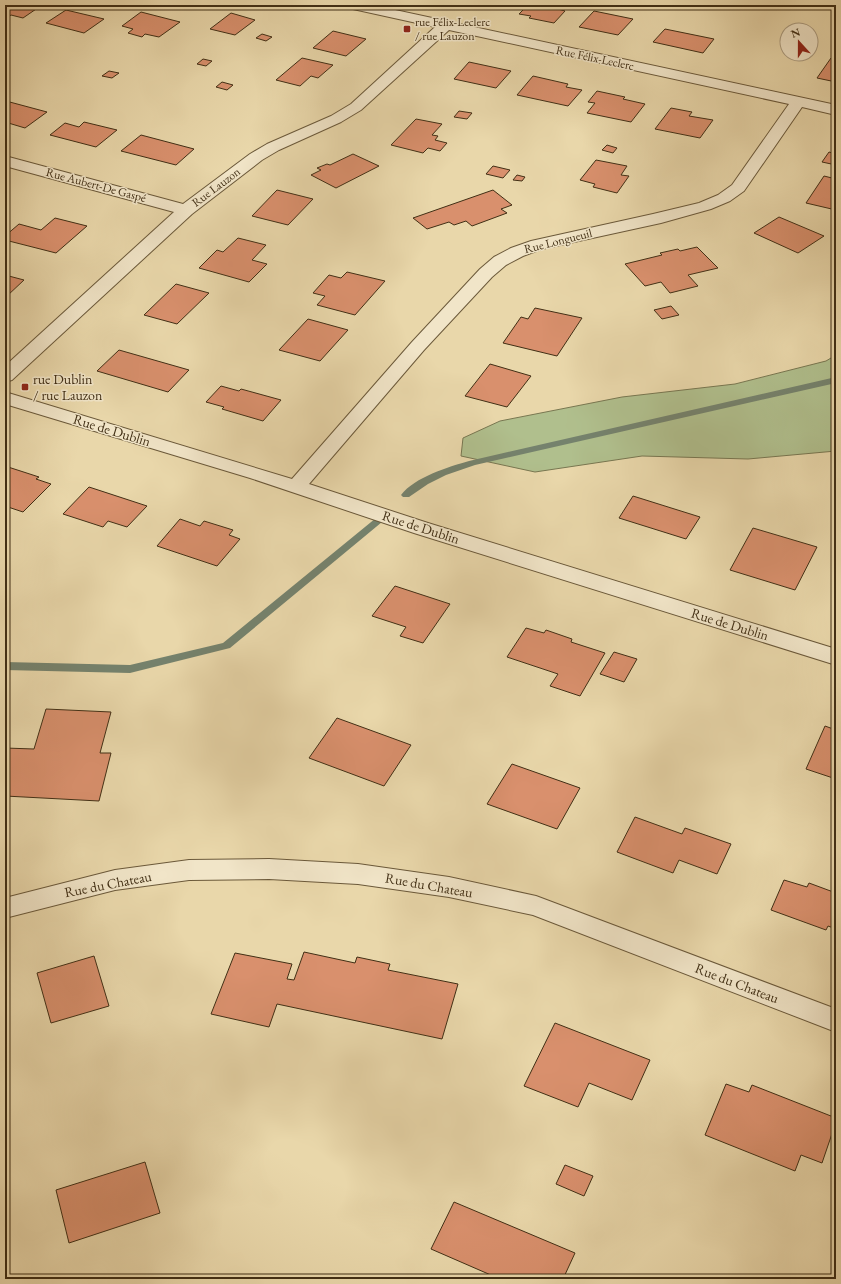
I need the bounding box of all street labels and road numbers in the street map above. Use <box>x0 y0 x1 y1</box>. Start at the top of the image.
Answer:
street label: Rue Félix-Leclerc <box>554 42 636 74</box>
street label: Rue Lauzon <box>188 163 244 211</box>
street label: Rue Aubert-De Gaspé <box>44 164 148 206</box>
street label: Rue Longueuil <box>522 225 594 257</box>
street label: Rue de Dublin <box>71 410 153 450</box>
street label: Rue de Dublin <box>380 506 462 548</box>
street label: Rue de Dublin <box>689 604 771 644</box>
street label: Rue du Chateau <box>63 867 154 901</box>
street label: Rue du Chateau <box>384 868 475 902</box>
street label: Rue du Chateau <box>692 959 782 1007</box>

